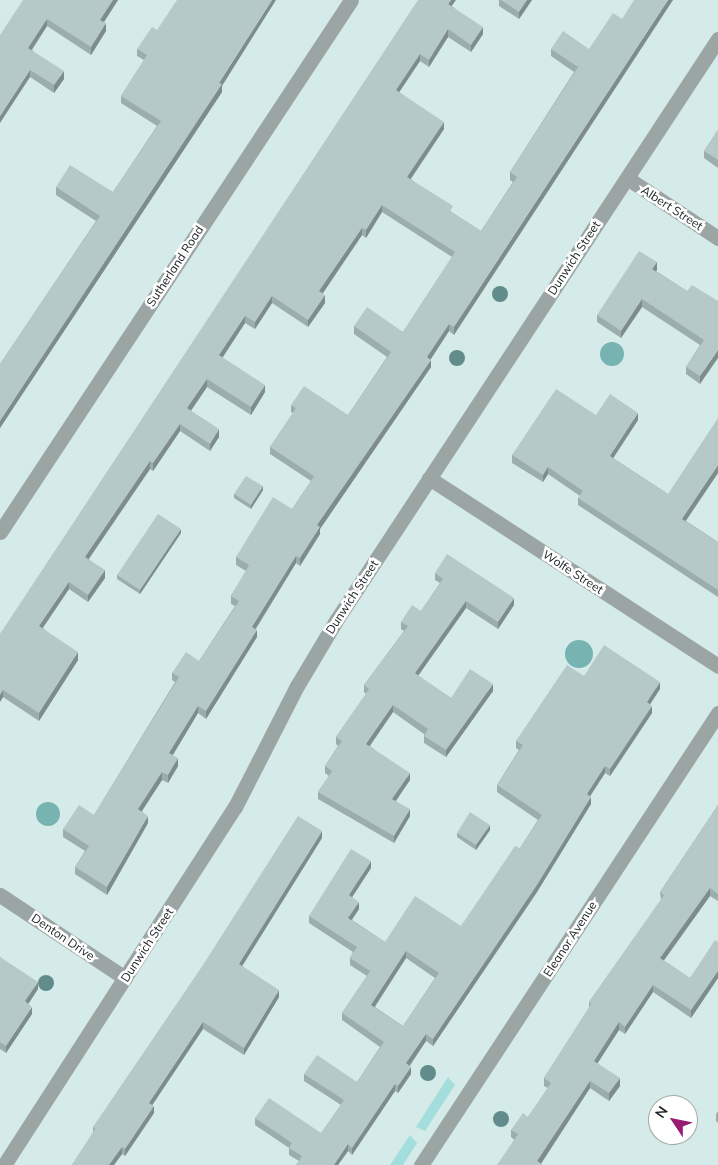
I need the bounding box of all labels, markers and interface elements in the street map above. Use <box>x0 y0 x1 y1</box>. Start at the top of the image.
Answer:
street label: Albert Street <box>638 183 706 233</box>
street label: Dunwich Street <box>545 218 603 298</box>
street label: Sutherland Road <box>144 223 206 309</box>
street label: Wolfe Street <box>540 547 606 597</box>
street label: Dunwich Street <box>323 557 381 637</box>
street label: Eleanor Avenue <box>540 899 600 979</box>
street label: Dunwich Street <box>118 905 176 985</box>
street label: Denton Drive <box>29 911 97 963</box>
north arrow <box>648 1095 698 1145</box>
text: N <box>651 1103 672 1122</box>

